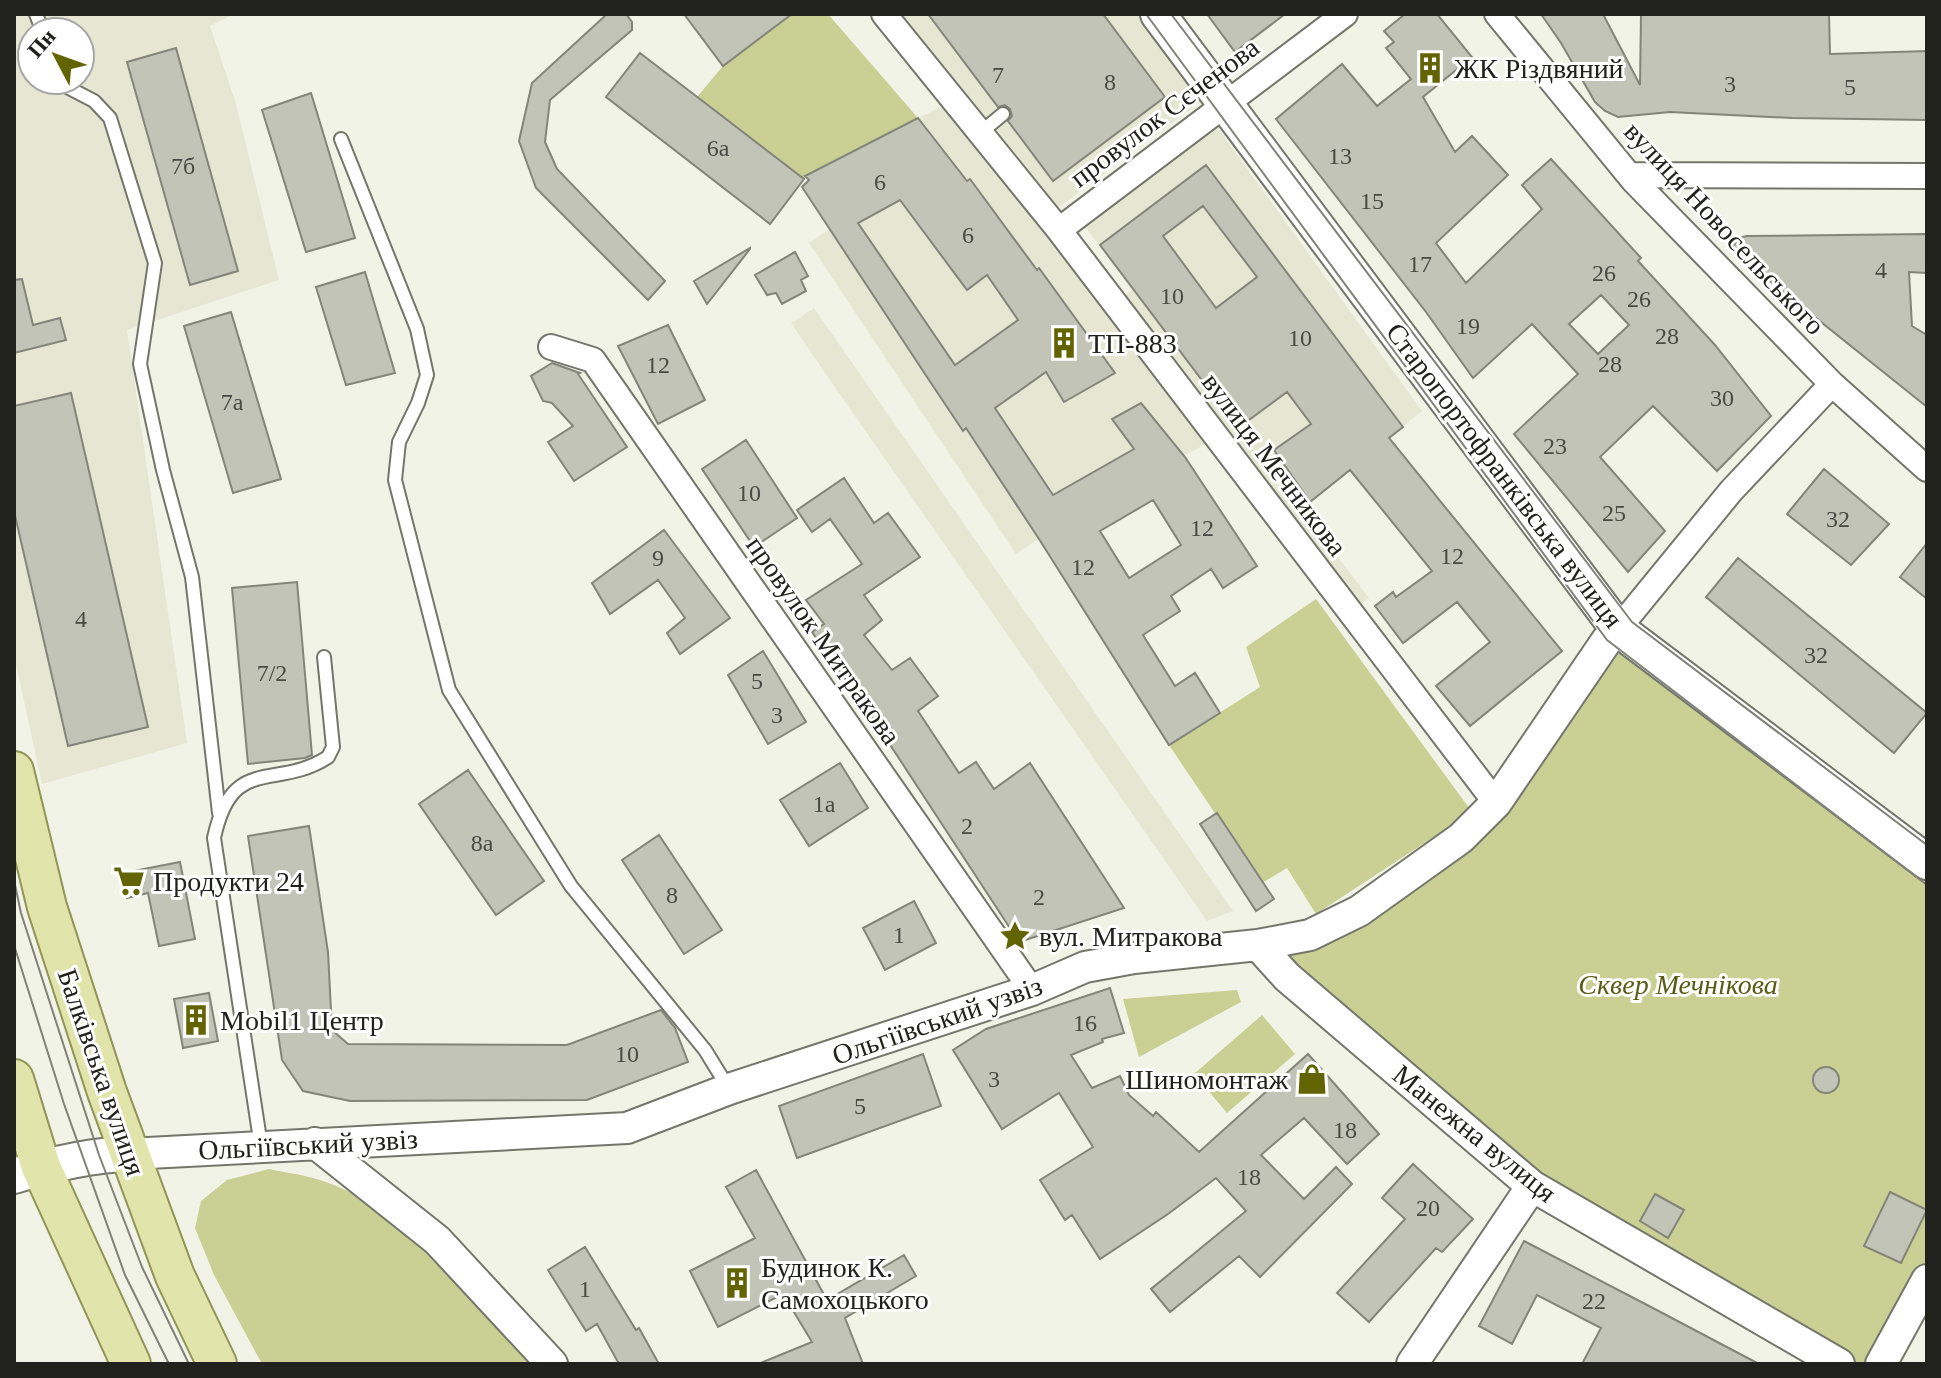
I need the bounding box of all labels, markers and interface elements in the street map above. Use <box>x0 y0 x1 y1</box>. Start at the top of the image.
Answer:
north arrow <box>16 16 96 96</box>
text: Пн <box>22 24 61 63</box>
street label: провулок Сєченова <box>1064 31 1265 193</box>
building icon: ЖК Різдвяний <box>1413 51 1447 85</box>
place label: ЖК Різдвяний <box>1454 53 1624 84</box>
house number: 7 <box>992 62 1004 88</box>
house number: 8 <box>1104 69 1116 95</box>
house number: 3 <box>1724 71 1736 97</box>
house number: 5 <box>1844 74 1856 100</box>
street label: вулиця Новосельського <box>1618 116 1831 341</box>
house number: 6а <box>707 135 730 161</box>
house number: 13 <box>1328 143 1352 169</box>
house number: 7б <box>171 153 195 179</box>
house number: 6 <box>874 169 886 195</box>
house number: 15 <box>1360 188 1384 214</box>
house number: 6 <box>962 222 974 248</box>
house number: 17 <box>1408 251 1432 277</box>
house number: 4 <box>1875 257 1887 283</box>
house number: 26 <box>1592 260 1616 286</box>
house number: 10 <box>1160 283 1184 309</box>
house number: 26 <box>1627 286 1651 312</box>
house number: 19 <box>1456 313 1480 339</box>
street label: Старопортофранківська вулиця <box>1380 317 1629 634</box>
house number: 28 <box>1655 323 1679 349</box>
house number: 10 <box>1288 325 1312 351</box>
building icon: ТП-883 <box>1047 326 1081 360</box>
place label: ТП-883 <box>1088 328 1177 359</box>
house number: 28 <box>1598 351 1622 377</box>
house number: 12 <box>646 352 670 378</box>
street label: вулиця Мечникова <box>1196 367 1354 562</box>
house number: 30 <box>1710 385 1734 411</box>
house number: 7а <box>221 389 244 415</box>
house number: 23 <box>1543 433 1567 459</box>
house number: 10 <box>737 480 761 506</box>
house number: 25 <box>1602 500 1626 526</box>
house number: 32 <box>1826 506 1850 532</box>
house number: 12 <box>1190 515 1214 541</box>
street label: провулок Митракова <box>740 530 907 751</box>
house number: 12 <box>1440 543 1464 569</box>
house number: 9 <box>652 545 664 571</box>
house number: 12 <box>1071 554 1095 580</box>
house number: 4 <box>75 606 87 632</box>
house number: 32 <box>1804 642 1828 668</box>
house number: 7/2 <box>257 660 287 686</box>
house number: 5 <box>751 668 763 694</box>
house number: 3 <box>771 702 783 728</box>
house number: 1а <box>813 791 836 817</box>
house number: 2 <box>961 813 973 839</box>
house number: 8а <box>471 830 494 856</box>
supermarket icon: Продукти 24 <box>112 864 146 898</box>
place label: Продукти 24 <box>153 866 304 897</box>
house number: 8 <box>666 882 678 908</box>
house number: 2 <box>1033 884 1045 910</box>
place icon: вул. Митракова <box>998 919 1032 953</box>
place label: вул. Митракова <box>1039 921 1223 952</box>
house number: 1 <box>893 922 905 948</box>
street label: Балківська вулиця <box>52 965 152 1180</box>
park label: Сквер Мечнікова <box>1578 969 1778 1000</box>
street label: Ольгіївський узвіз <box>828 970 1046 1071</box>
building icon: Mobil1 Центр <box>179 1003 213 1037</box>
place label: Mobil1 Центр <box>220 1005 384 1036</box>
house number: 16 <box>1073 1010 1097 1036</box>
house number: 10 <box>615 1041 639 1067</box>
street label: Манежна вулиця <box>1387 1058 1562 1209</box>
shop icon: Шиномонтаж <box>1295 1062 1329 1096</box>
place label: Шиномонтаж <box>1125 1064 1289 1095</box>
house number: 3 <box>988 1066 1000 1092</box>
house number: 5 <box>854 1093 866 1119</box>
house number: 18 <box>1333 1117 1357 1143</box>
street label: Ольгіївський узвіз <box>197 1123 419 1166</box>
house number: 18 <box>1237 1164 1261 1190</box>
house number: 20 <box>1416 1195 1440 1221</box>
place label: Будинок К. Самохоцького <box>761 1252 929 1315</box>
building icon: Будинок К. Самохоцького <box>720 1266 754 1300</box>
house number: 1 <box>579 1276 591 1302</box>
house number: 22 <box>1582 1288 1606 1314</box>

